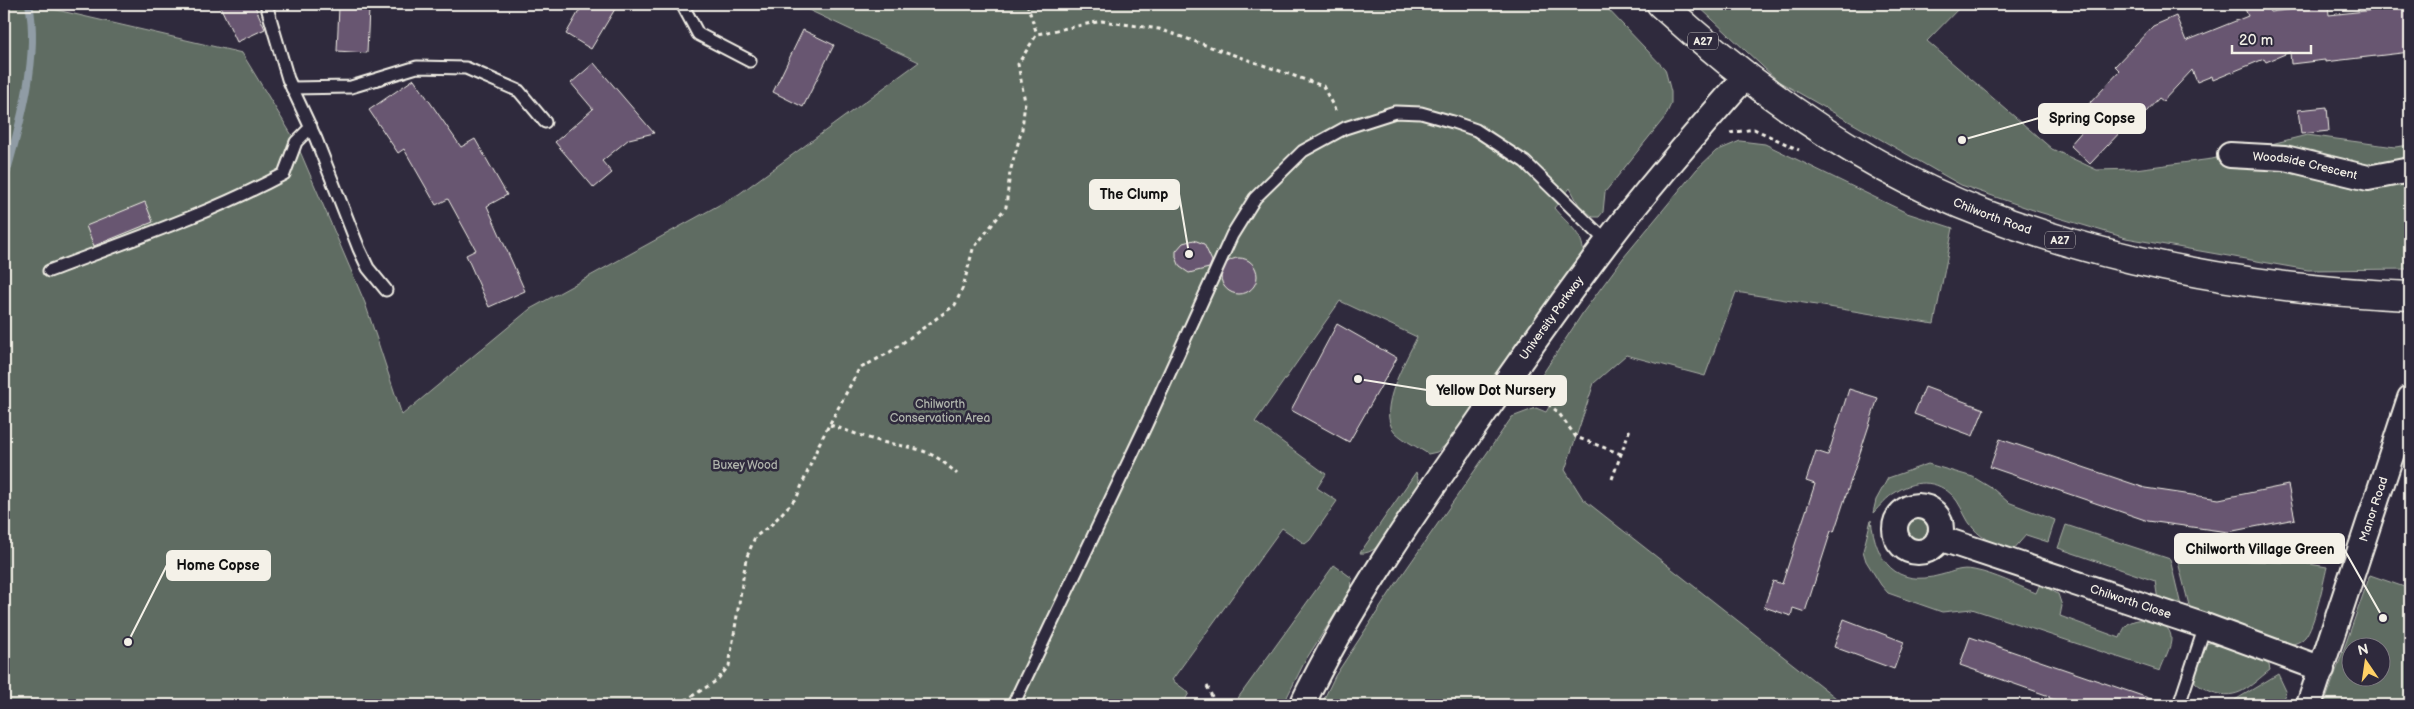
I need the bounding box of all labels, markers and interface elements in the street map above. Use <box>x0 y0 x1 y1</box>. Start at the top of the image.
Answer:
scale bar <box>2232 22 2310 54</box>
text: 20 m <box>2239 31 2273 50</box>
road number: A27 <box>1688 32 1718 49</box>
callout: Spring Copse <box>2039 104 2145 133</box>
text: Spring Copse <box>2049 110 2135 127</box>
street label: Woodside Crescent <box>2252 149 2359 183</box>
callout: The Clump <box>1090 180 1179 209</box>
text: The Clump <box>1100 186 1168 203</box>
street label: Chilworth Road <box>1951 195 2033 238</box>
road number: A27 <box>2045 232 2075 248</box>
street label: University Parkway <box>1517 273 1587 363</box>
callout: Yellow Dot Nursery <box>1427 376 1566 405</box>
text: Yellow Dot Nursery <box>1436 382 1556 399</box>
park label: Chilworth Conservation Area <box>890 397 990 426</box>
park label: Buxey Wood <box>712 458 778 473</box>
street label: Manor Road <box>2356 475 2392 544</box>
callout: Chilworth Village Green <box>2175 534 2344 563</box>
text: Chilworth Village Green <box>2186 541 2335 558</box>
callout: Home Copse <box>167 551 270 580</box>
text: Home Copse <box>176 557 260 574</box>
street label: Chilworth Close <box>2088 582 2173 622</box>
north arrow <box>2342 636 2392 686</box>
text: N <box>2356 640 2370 659</box>

